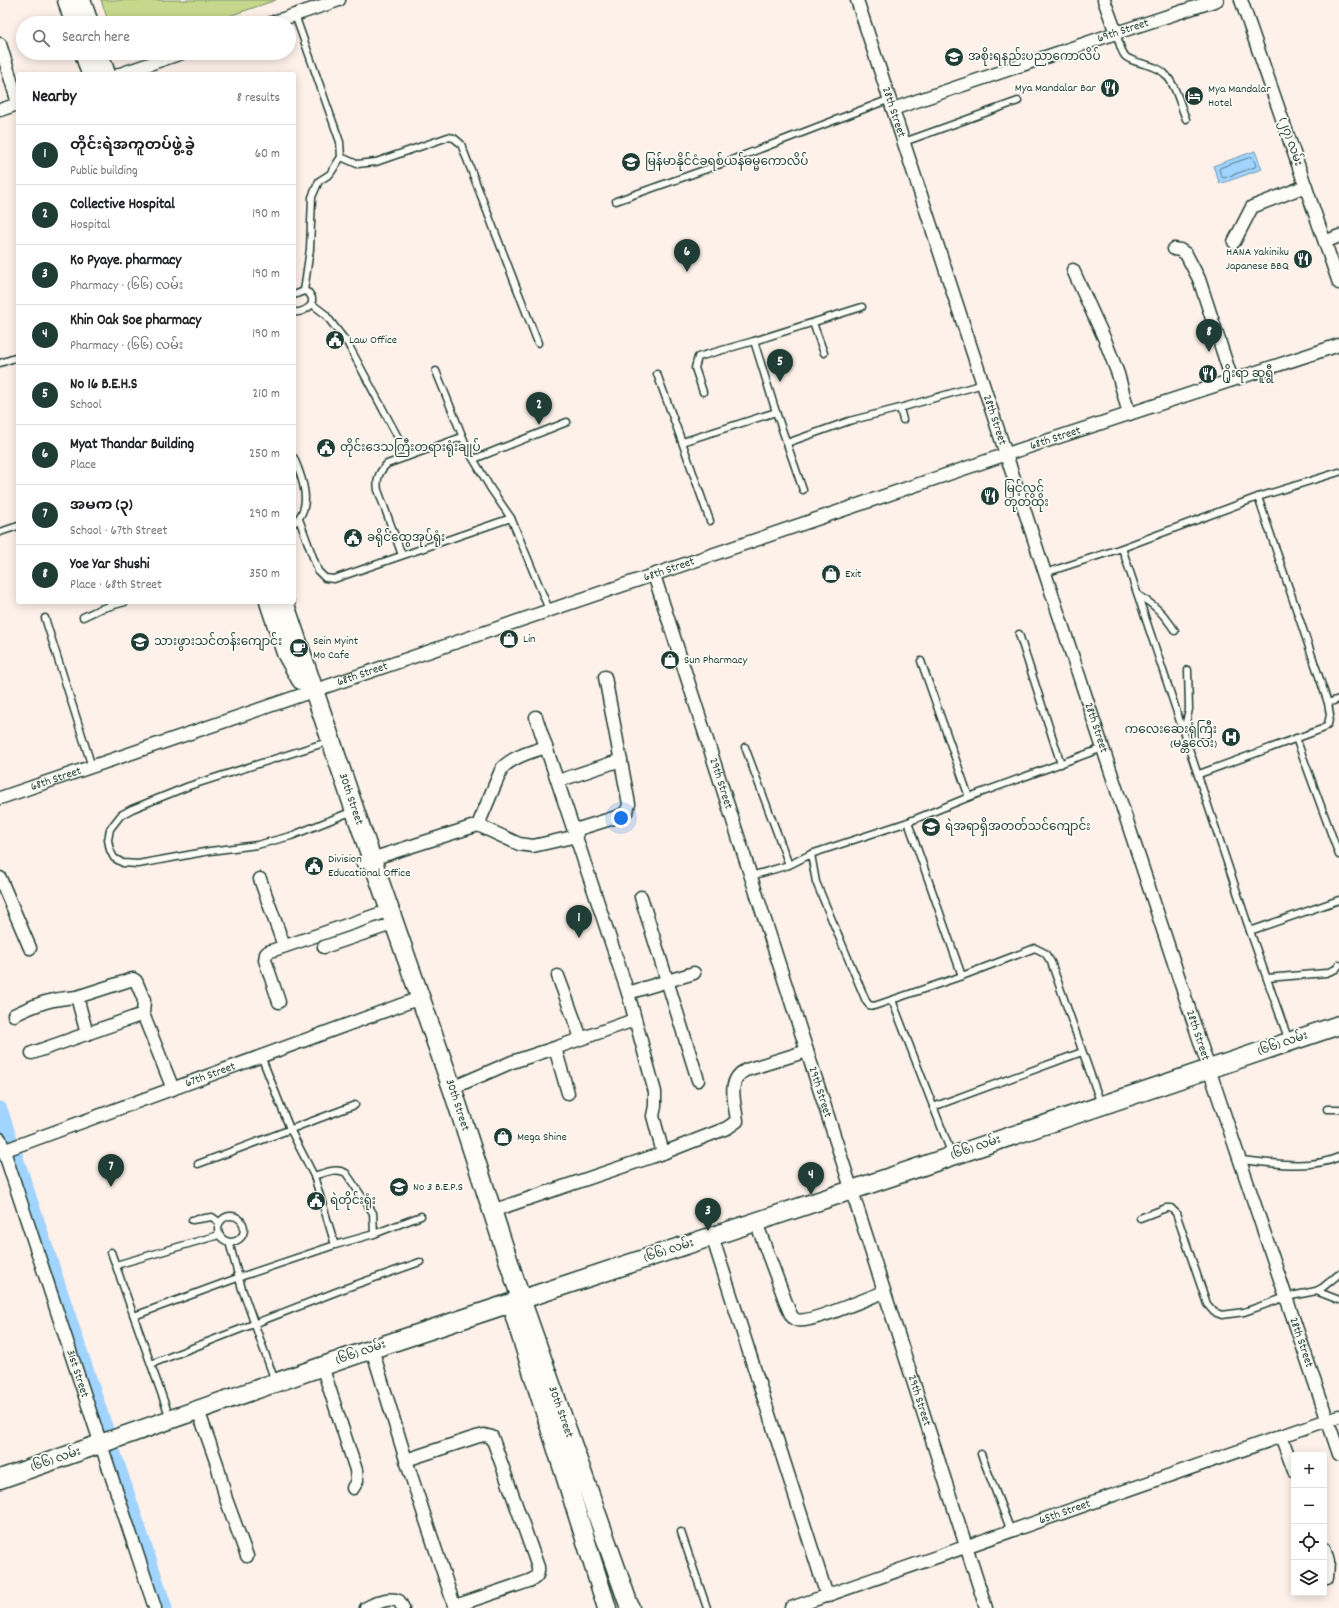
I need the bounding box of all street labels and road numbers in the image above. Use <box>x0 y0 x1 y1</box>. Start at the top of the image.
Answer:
street label: 69th Street <box>1095 14 1152 47</box>
street label: 28th Street <box>878 85 910 140</box>
street label: (၂၇) လမ်း <box>1274 115 1308 169</box>
street label: 28th Street <box>979 393 1011 448</box>
street label: 68th Street <box>1028 422 1083 454</box>
street label: 68th Street <box>641 553 697 586</box>
street label: 68th Street <box>335 657 391 691</box>
street label: 28th Street <box>1080 700 1113 756</box>
street label: 29th Street <box>705 756 737 812</box>
street label: 68th Street <box>28 762 84 795</box>
street label: 30th Street <box>334 771 368 828</box>
street label: 28th Street <box>1182 1008 1214 1063</box>
street label: (၆၆) လမ်း <box>1255 1026 1310 1060</box>
street label: 67th Street <box>183 1058 238 1092</box>
street label: 29th Street <box>804 1064 836 1120</box>
street label: 30th Street <box>441 1077 474 1134</box>
street label: (၆၆) လမ်း <box>948 1130 1003 1164</box>
street label: (၆၆) လမ်း <box>641 1233 696 1267</box>
street label: 28th Street <box>1285 1315 1318 1370</box>
street label: (၆၆) လမ်း <box>333 1335 388 1369</box>
street label: 31st Street <box>62 1347 94 1400</box>
street label: 29th Street <box>903 1373 936 1429</box>
street label: 30th Street <box>544 1384 578 1441</box>
street label: (၆၆) လမ်း <box>28 1442 83 1476</box>
street label: 65th Street <box>1037 1495 1093 1529</box>

